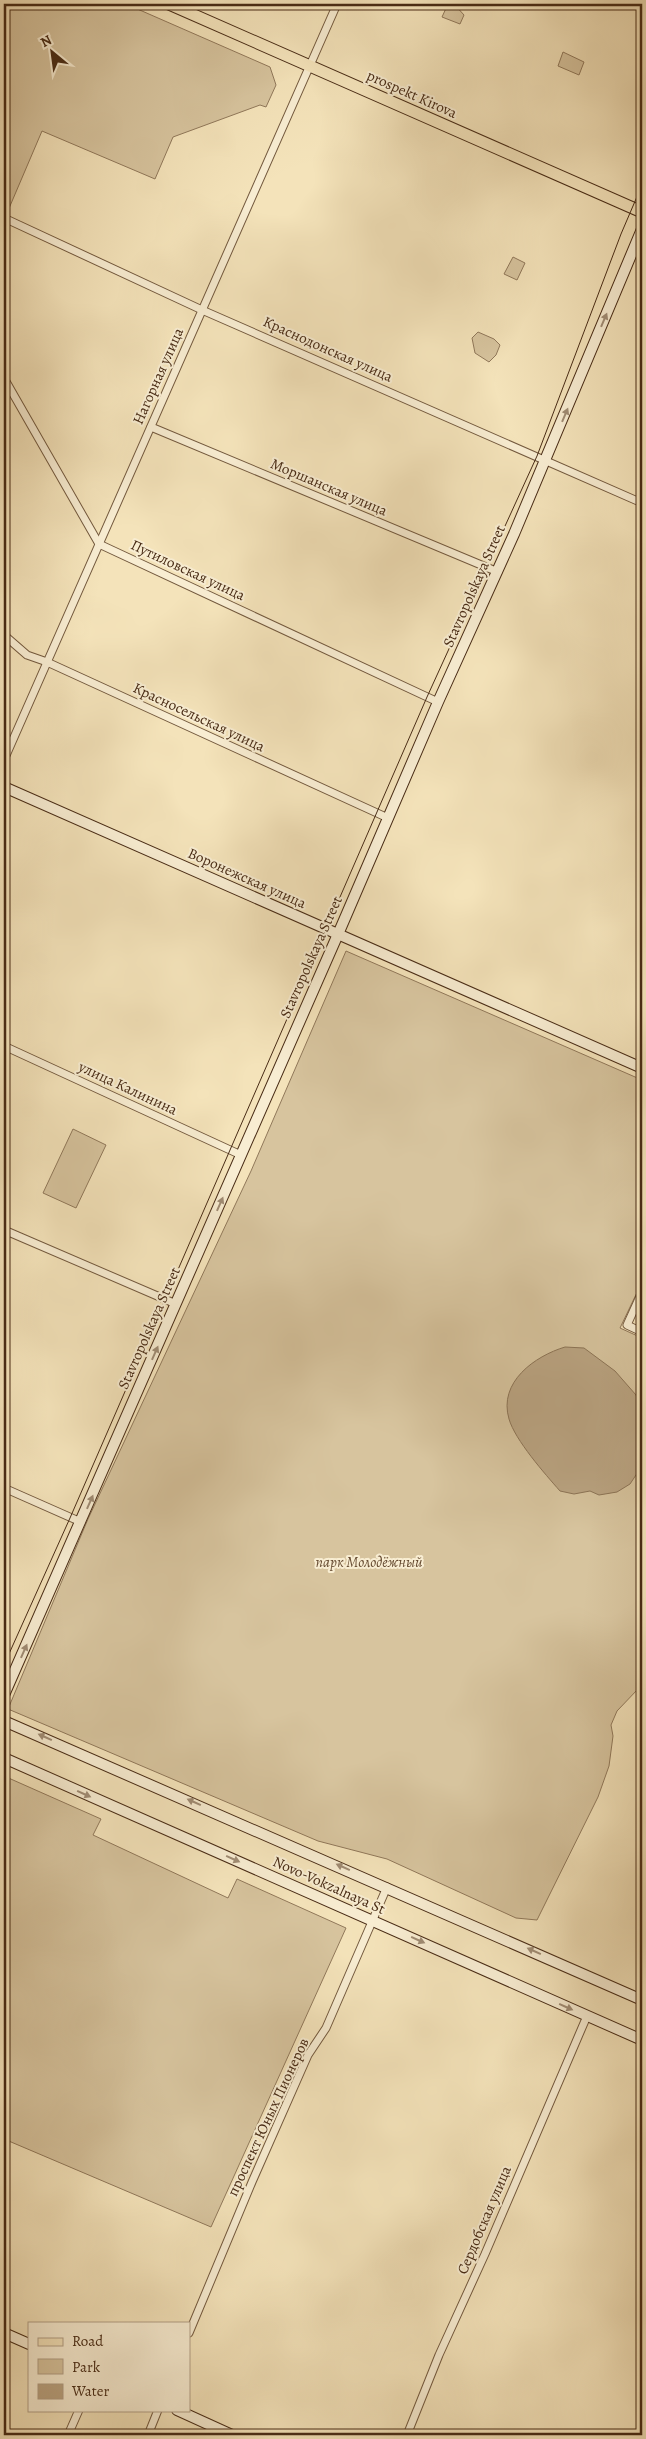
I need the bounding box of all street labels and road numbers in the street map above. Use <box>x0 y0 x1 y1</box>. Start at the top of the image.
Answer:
street label: prospekt Kirova <box>364 65 460 123</box>
street label: Краснодонская улица <box>260 311 396 387</box>
street label: Нагорная улица <box>128 324 188 427</box>
street label: Моршанская улица <box>267 453 391 521</box>
street label: Stavropolskaya Street <box>438 522 510 650</box>
street label: Путиловская улица <box>128 535 248 605</box>
street label: Красносельская улица <box>130 678 268 756</box>
street label: Воронежская улица <box>185 843 309 913</box>
street label: Stavropolskaya Street <box>275 893 347 1021</box>
street label: улица Калинина <box>74 1056 181 1120</box>
street label: Stavropolskaya Street <box>113 1264 185 1392</box>
street label: Novo-Vokzalnaya St <box>270 1851 388 1919</box>
street label: проспект Юных Пионеров <box>223 2035 313 2199</box>
street label: Сердобская улица <box>452 2163 516 2277</box>

